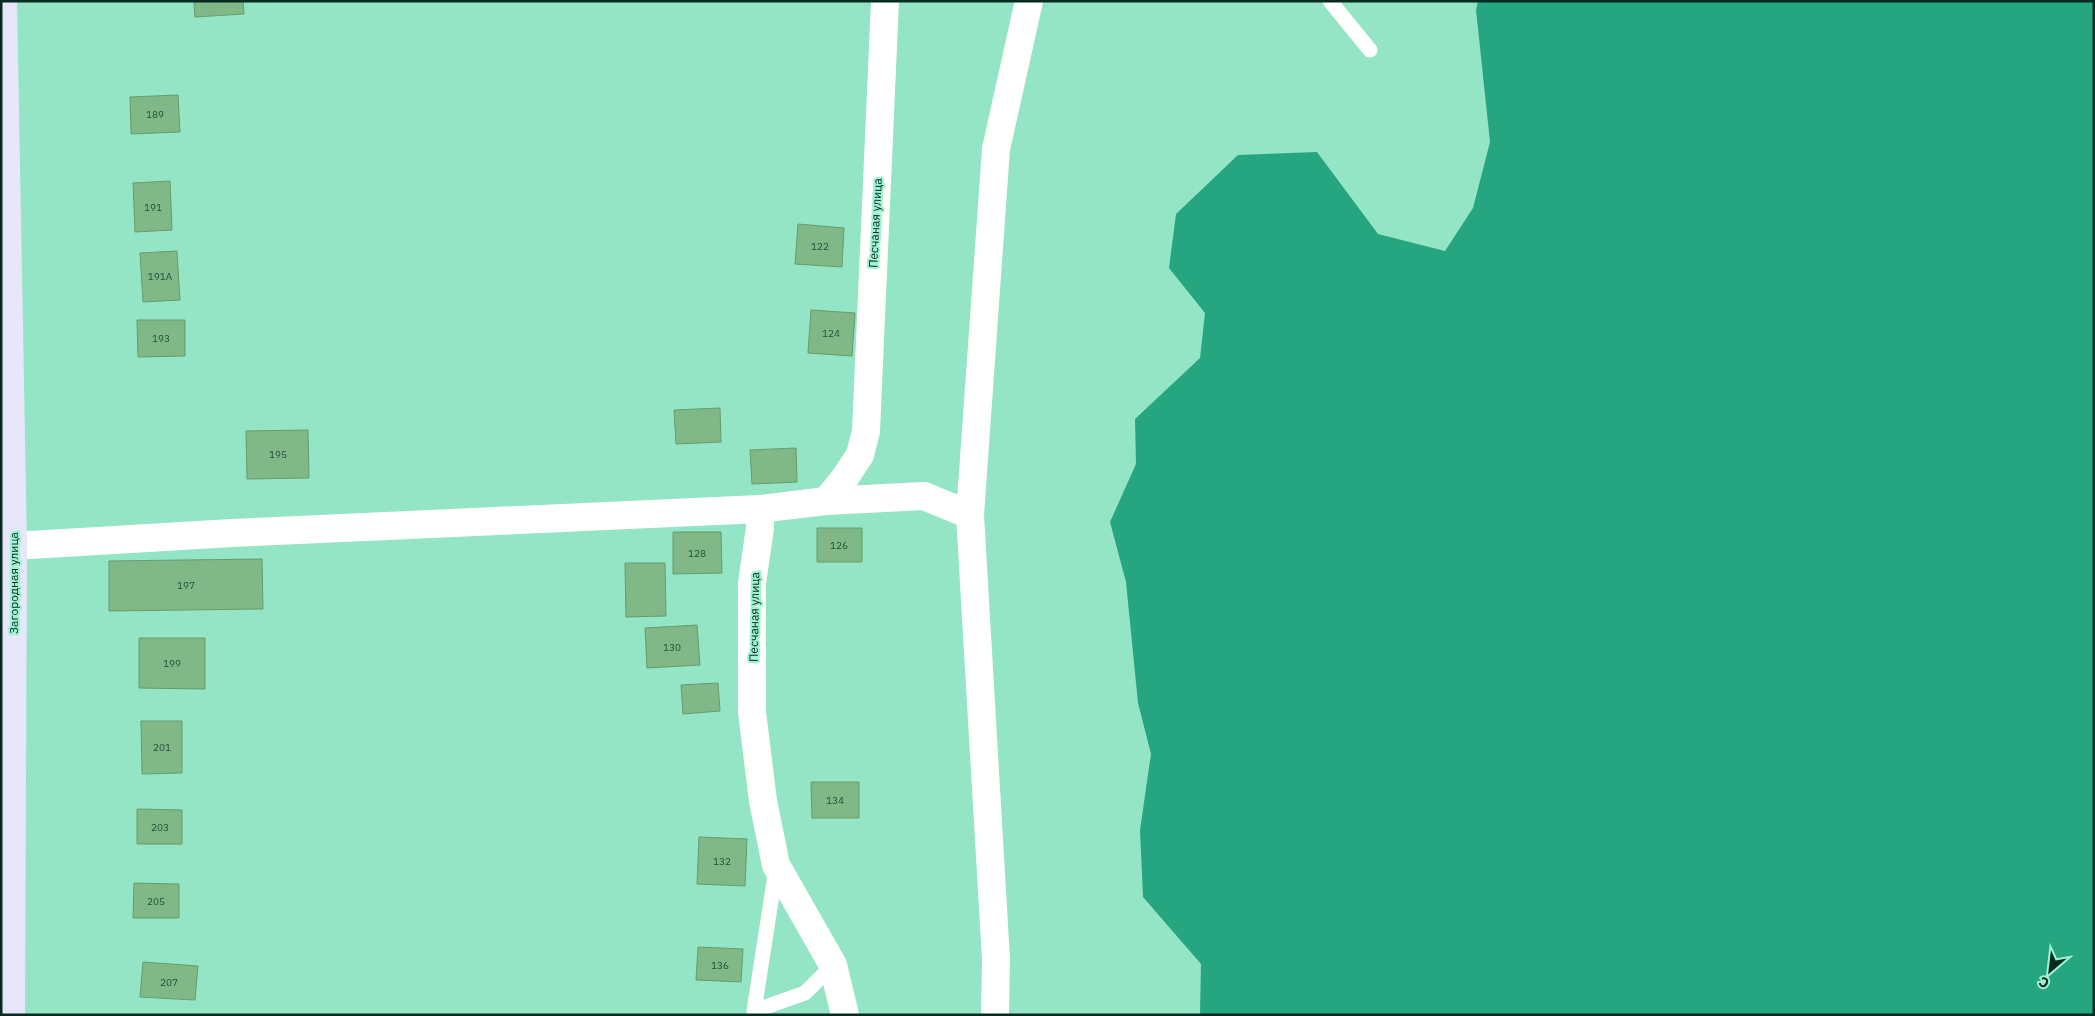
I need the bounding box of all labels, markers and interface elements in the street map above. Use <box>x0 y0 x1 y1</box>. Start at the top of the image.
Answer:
house number: 189 <box>146 108 164 121</box>
street label: Песчаная улица <box>865 177 885 268</box>
house number: 191 <box>144 201 162 214</box>
house number: 122 <box>811 240 829 253</box>
house number: 191А <box>148 270 173 283</box>
house number: 124 <box>822 327 840 340</box>
house number: 193 <box>152 332 170 345</box>
house number: 195 <box>269 448 287 461</box>
street label: Загородная улица <box>6 531 21 634</box>
house number: 126 <box>830 539 848 552</box>
house number: 128 <box>688 547 706 560</box>
street label: Песчаная улица <box>746 571 762 662</box>
house number: 197 <box>177 579 195 592</box>
house number: 130 <box>663 641 681 654</box>
house number: 199 <box>163 657 181 670</box>
house number: 201 <box>153 741 171 754</box>
house number: 134 <box>826 794 844 807</box>
house number: 203 <box>151 821 169 834</box>
house number: 132 <box>713 855 731 868</box>
house number: 205 <box>147 895 165 908</box>
north arrow <box>2025 946 2075 996</box>
house number: 136 <box>711 959 729 972</box>
text: С <box>2036 972 2052 993</box>
house number: 207 <box>160 976 178 989</box>

